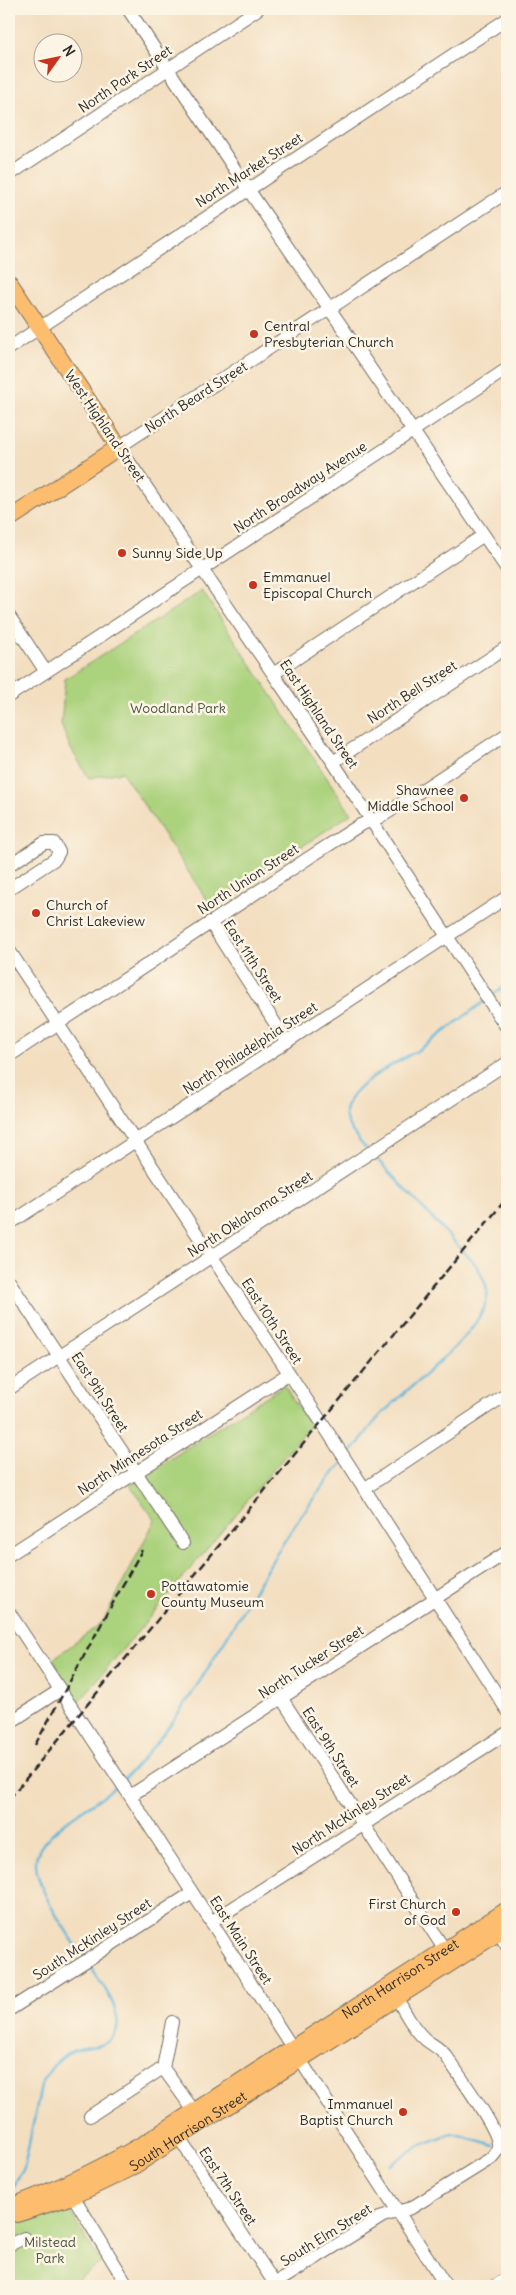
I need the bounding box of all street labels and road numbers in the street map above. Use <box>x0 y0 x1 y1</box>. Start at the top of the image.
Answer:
street label: North Park Street <box>75 41 175 117</box>
street label: North Market Street <box>192 128 306 211</box>
street label: North Beard Street <box>141 357 251 437</box>
street label: West Highland Street <box>61 366 149 486</box>
street label: North Broadway Avenue <box>230 437 370 537</box>
street label: East Highland Street <box>276 656 362 772</box>
street label: North Bell Street <box>364 656 460 728</box>
street label: North Union Street <box>194 840 302 918</box>
street label: East 11th Street <box>220 916 287 1006</box>
street label: North Philadelphia Street <box>179 998 321 1098</box>
street label: North Oklahoma Street <box>184 1167 316 1261</box>
street label: East 10th Street <box>238 1275 307 1368</box>
street label: East 9th Street <box>67 1349 133 1436</box>
street label: North Minnesota Street <box>74 1405 206 1499</box>
street label: North Tucker Street <box>255 1621 367 1703</box>
street label: East 9th Street <box>298 1704 364 1791</box>
street label: North McKinley Street <box>289 1769 414 1859</box>
street label: East Main Street <box>206 1892 276 1988</box>
street label: South McKinley Street <box>29 1894 155 1984</box>
street label: North Harrison Street <box>339 1934 462 2023</box>
street label: South Harrison Street <box>126 2087 250 2175</box>
street label: East 7th Street <box>195 2143 261 2229</box>
street label: South Elm Street <box>277 2200 375 2270</box>

